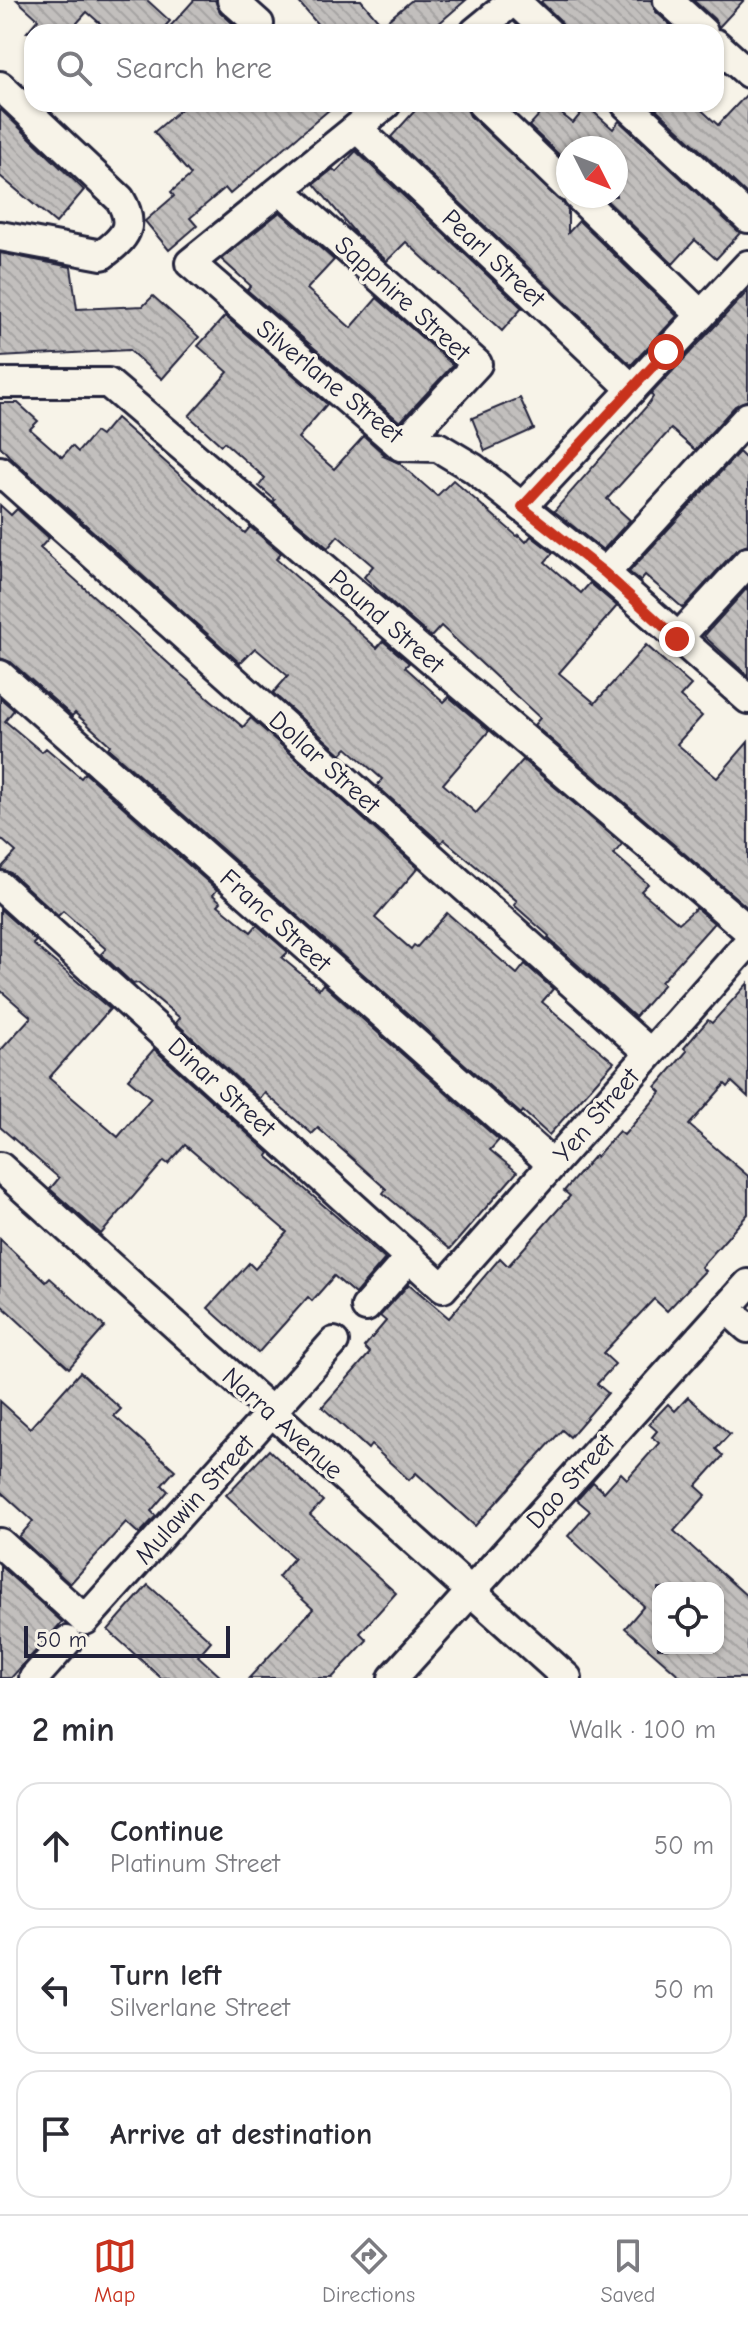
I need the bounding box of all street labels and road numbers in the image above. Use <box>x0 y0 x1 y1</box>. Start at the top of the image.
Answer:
street label: Pearl Street <box>436 204 552 315</box>
street label: Sapphire Street <box>328 230 477 368</box>
street label: Silverlane Street <box>250 313 410 451</box>
street label: Pound Street <box>323 564 451 681</box>
street label: Dollar Street <box>263 705 387 821</box>
street label: Franc Street <box>214 863 338 979</box>
street label: Dinar Street <box>161 1032 282 1145</box>
street label: Yen Street <box>548 1061 647 1169</box>
street label: Narra Avenue <box>216 1362 349 1486</box>
street label: Dao Street <box>520 1427 622 1535</box>
street label: Mulawin Street <box>129 1428 262 1571</box>

